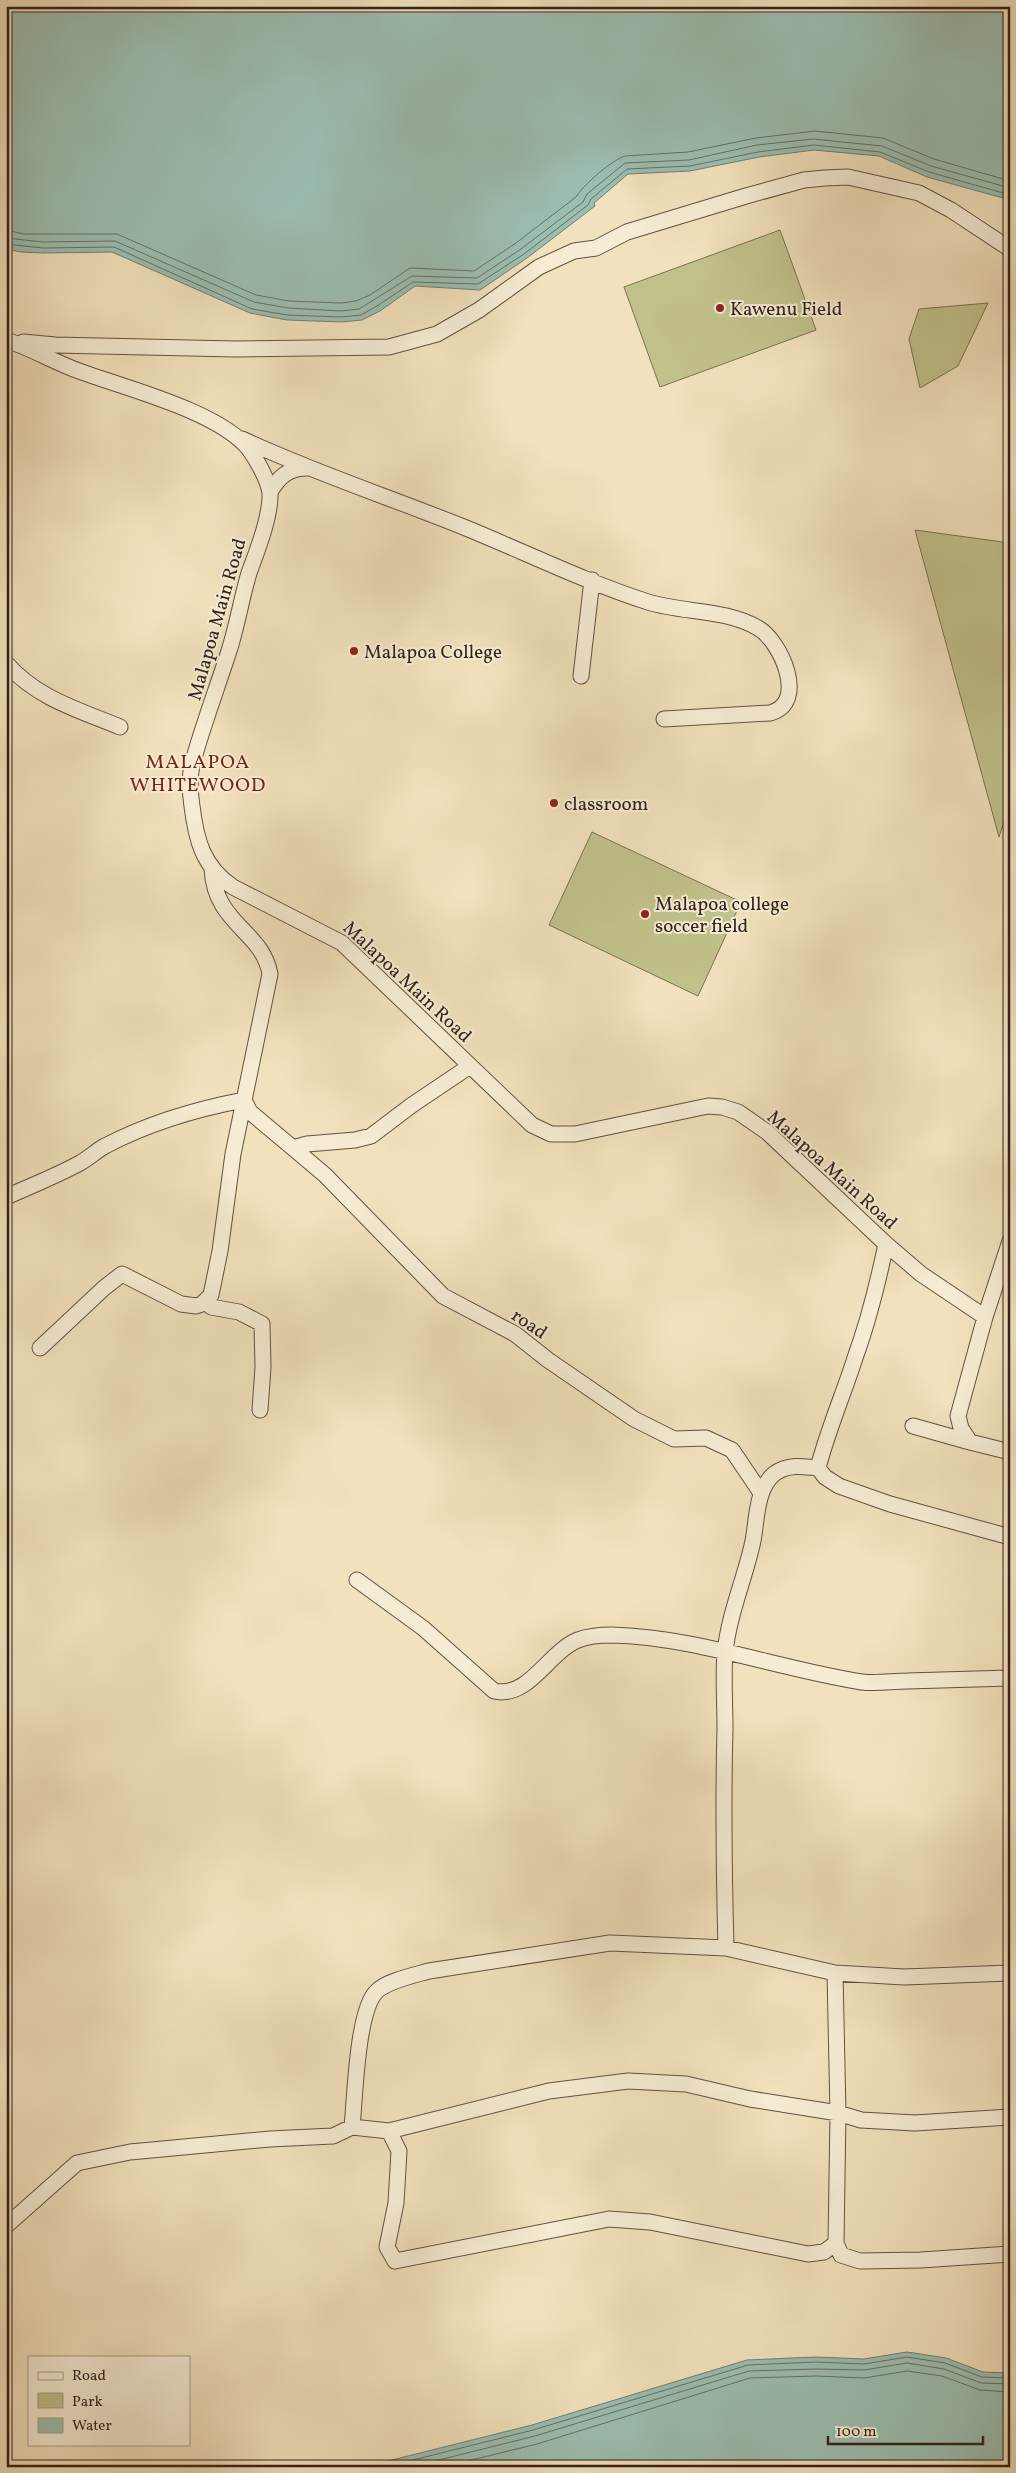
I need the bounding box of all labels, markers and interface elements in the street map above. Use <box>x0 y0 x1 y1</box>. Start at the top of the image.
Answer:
place label: Kawenu Field <box>730 297 842 323</box>
marker: Kawenu Field <box>714 302 726 314</box>
street label: Malapoa Main Road <box>182 535 253 704</box>
place label: Malapoa College <box>364 640 502 666</box>
marker: Malapoa College <box>348 645 360 657</box>
district label: MALAPOA WHITEWOOD <box>130 749 266 800</box>
place label: classroom <box>564 792 649 818</box>
marker: classroom <box>548 797 560 809</box>
place label: Malapoa college soccer field <box>655 892 789 940</box>
marker: Malapoa college soccer field <box>639 908 651 920</box>
street label: Malapoa Main Road <box>337 916 477 1049</box>
street label: Malapoa Main Road <box>761 1105 903 1236</box>
street label: road <box>506 1303 552 1346</box>
legend <box>28 2356 190 2446</box>
text: Road <box>72 2366 106 2387</box>
text: Park <box>72 2392 103 2413</box>
scale bar <box>828 2413 984 2445</box>
text: Water <box>72 2416 112 2437</box>
text: 100 m <box>836 2422 876 2443</box>

